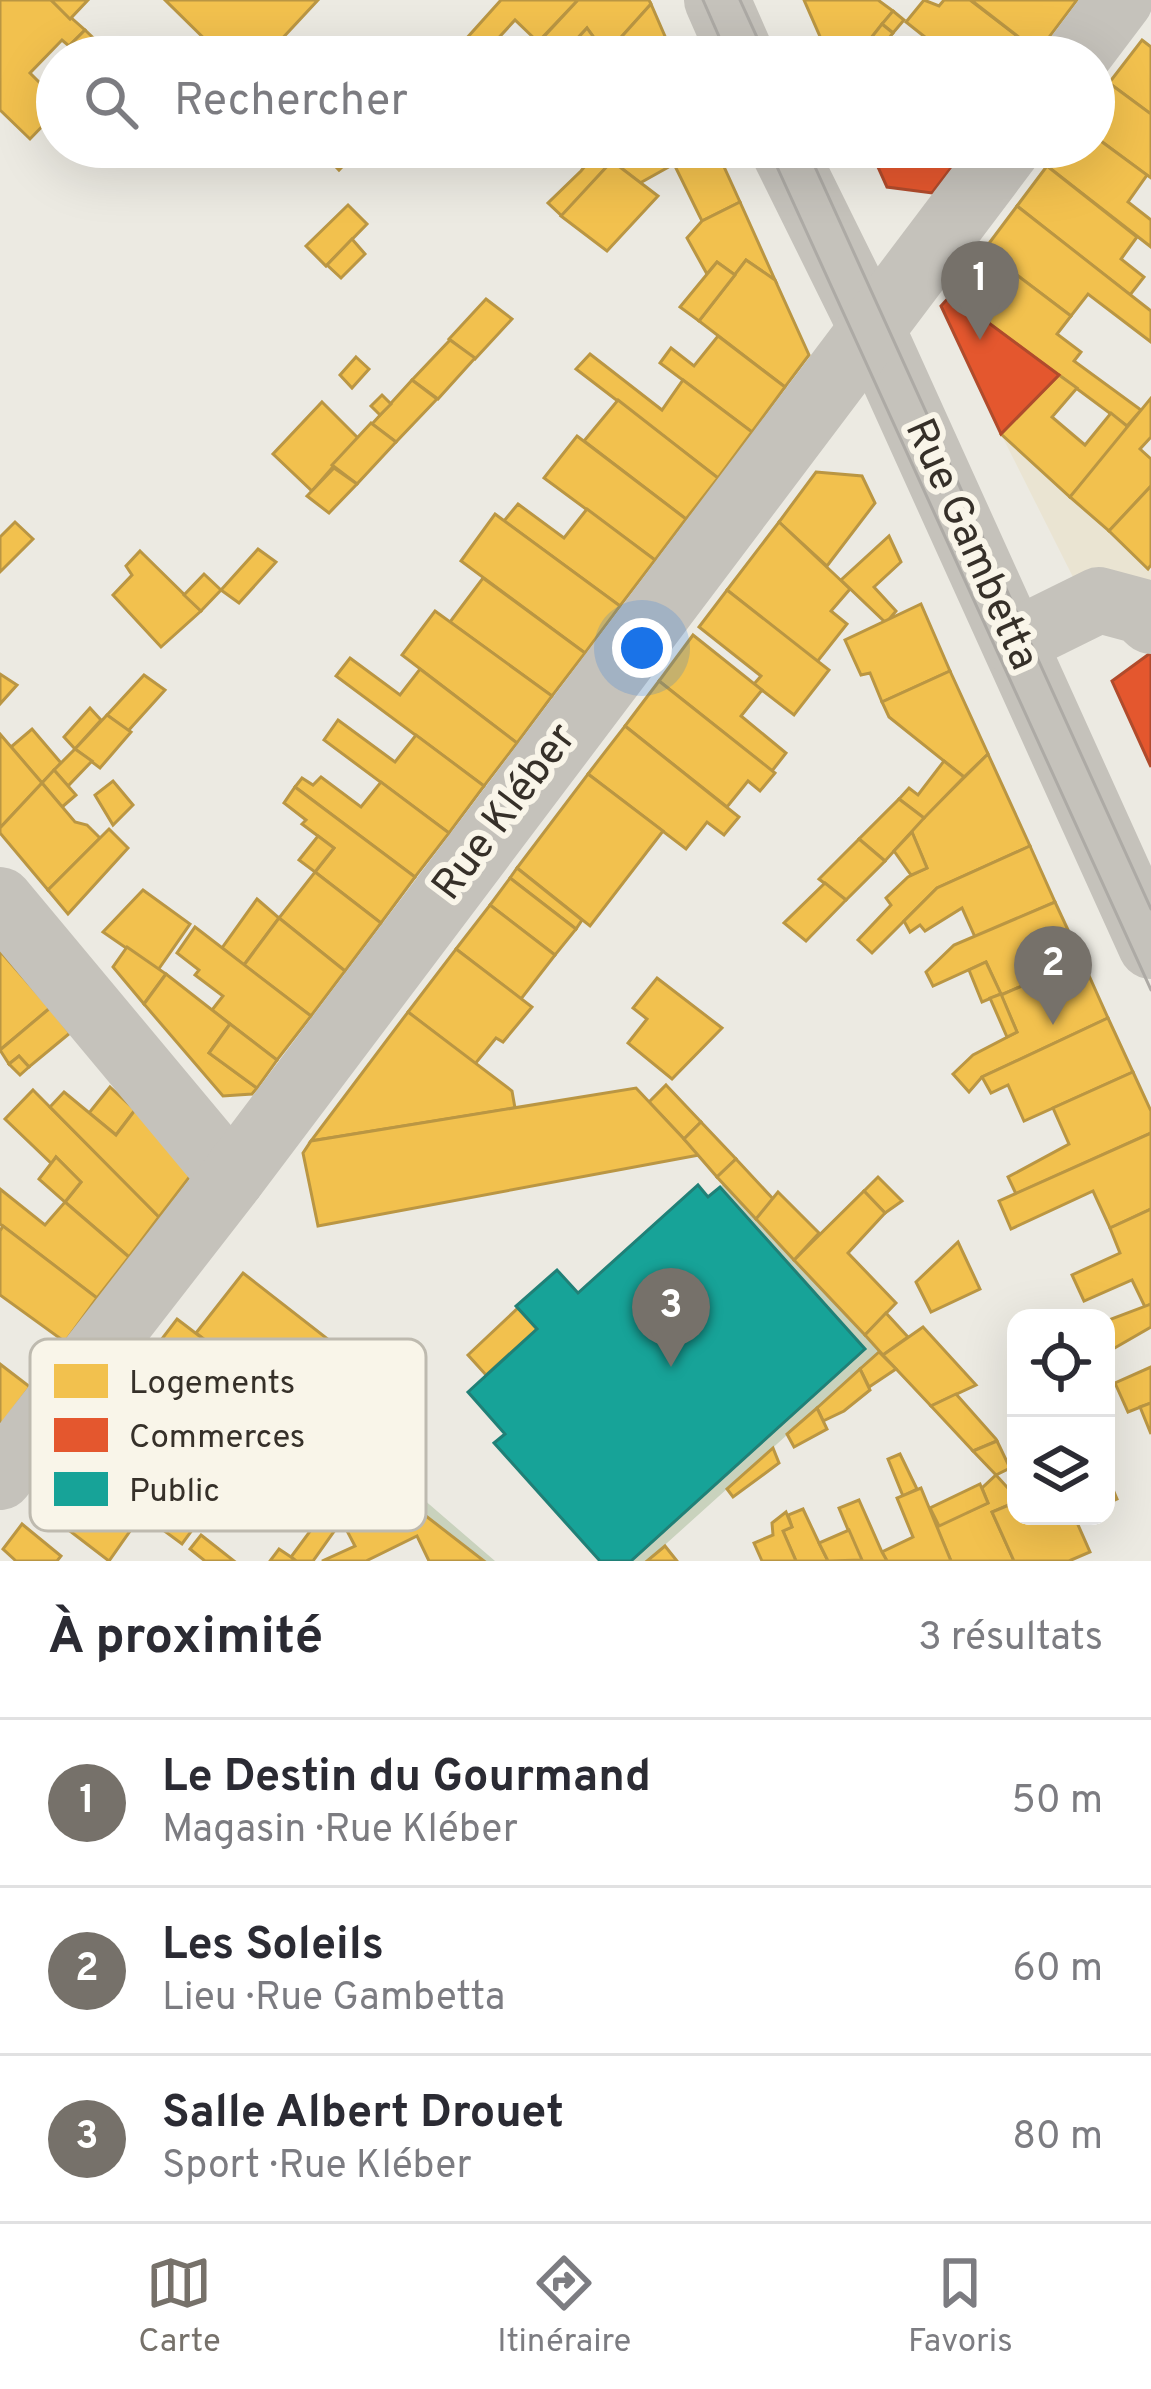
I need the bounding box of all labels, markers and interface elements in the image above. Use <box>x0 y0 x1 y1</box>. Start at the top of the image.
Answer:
search box <box>36 36 1115 168</box>
icon: search <box>78 69 144 135</box>
text: Rechercher <box>174 74 408 131</box>
pin: 1 <box>941 241 1019 340</box>
street label: Rue Gambetta <box>891 411 1049 679</box>
your location <box>612 618 672 678</box>
street label: Rue Kléber <box>422 714 590 912</box>
pin: 2 <box>1014 926 1092 1025</box>
pin: 3 <box>632 1268 710 1367</box>
map controls <box>1007 1309 1115 1525</box>
button: locate <box>1007 1309 1115 1417</box>
legend <box>30 1339 426 1531</box>
text: Logements <box>129 1364 295 1406</box>
button: layers <box>1007 1417 1115 1525</box>
text: Commerces <box>129 1418 305 1460</box>
text: Public <box>129 1472 220 1514</box>
text: À proximité <box>48 1607 323 1672</box>
text: 3 résultats <box>918 1615 1103 1664</box>
text: Le Destin du Gourmand <box>162 1750 651 1807</box>
text: 1 <box>79 1778 95 1827</box>
text: 50 m <box>1012 1778 1103 1827</box>
text: Magasin · Rue Kléber <box>162 1807 518 1856</box>
text: Les Soleils <box>162 1918 384 1975</box>
text: 2 <box>75 1946 99 1995</box>
text: 60 m <box>1012 1946 1103 1995</box>
text: Lieu · Rue Gambetta <box>162 1975 505 2024</box>
text: Salle Albert Drouet <box>162 2086 564 2143</box>
text: 3 <box>75 2114 99 2163</box>
text: 80 m <box>1012 2114 1103 2163</box>
text: Sport · Rue Kléber <box>162 2143 472 2192</box>
tab: Carte <box>138 2250 221 2364</box>
tab: Itinéraire <box>497 2250 631 2364</box>
tab: Favoris <box>908 2250 1013 2364</box>

